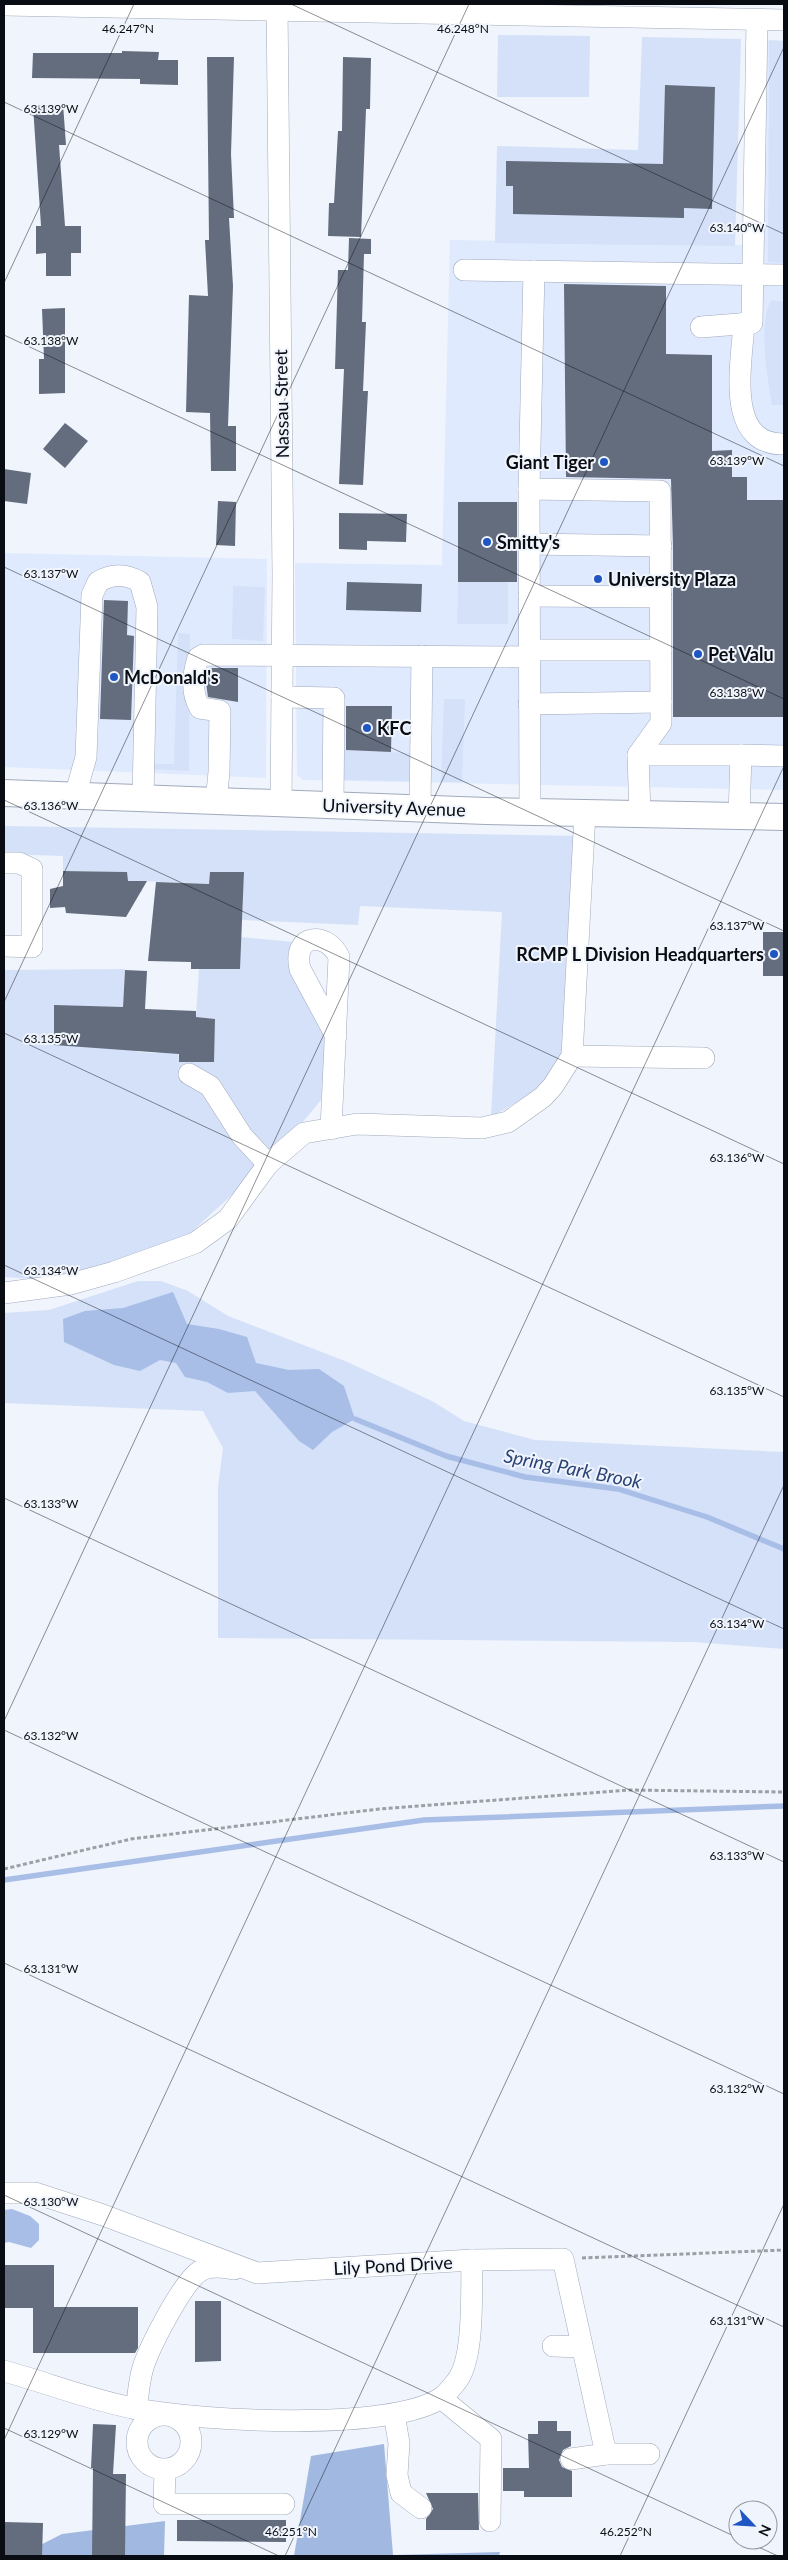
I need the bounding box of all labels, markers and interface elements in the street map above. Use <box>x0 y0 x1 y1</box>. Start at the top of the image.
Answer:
text: 46.247°N <box>102 21 154 36</box>
text: 46.248°N <box>437 21 489 36</box>
text: 63.139°W <box>23 101 79 116</box>
text: 63.140°W <box>709 220 765 235</box>
text: 63.138°W <box>23 333 79 348</box>
street label: Nassau Street <box>269 349 293 459</box>
place label: Giant Tiger <box>506 451 594 473</box>
text: 63.139°W <box>709 453 765 468</box>
marker: Giant Tiger <box>598 456 610 468</box>
place label: Smitty's <box>497 531 560 553</box>
marker: Smitty's <box>481 536 493 548</box>
text: 63.137°W <box>23 566 79 581</box>
place label: University Plaza <box>608 568 736 590</box>
marker: University Plaza <box>592 573 604 585</box>
place label: Pet Valu <box>708 643 774 665</box>
marker: Pet Valu <box>692 648 704 660</box>
place label: McDonald's <box>124 666 219 688</box>
marker: McDonald's <box>108 671 120 683</box>
text: 63.138°W <box>709 685 765 700</box>
place label: KFC <box>377 717 411 739</box>
marker: KFC <box>361 722 373 734</box>
street label: University Avenue <box>322 794 466 820</box>
text: 63.136°W <box>23 798 79 813</box>
text: 63.137°W <box>709 918 765 933</box>
place label: RCMP L Division Headquarters <box>516 943 764 965</box>
marker: RCMP L Division Headquarters <box>768 948 780 960</box>
text: 63.135°W <box>23 1031 79 1046</box>
text: 63.136°W <box>709 1150 765 1165</box>
text: 63.134°W <box>23 1263 79 1278</box>
text: 63.135°W <box>709 1383 765 1398</box>
water label: Spring Park Brook <box>502 1443 645 1493</box>
text: 63.133°W <box>23 1496 79 1511</box>
text: 63.134°W <box>709 1616 765 1631</box>
text: 63.132°W <box>23 1728 79 1743</box>
text: 63.133°W <box>709 1848 765 1863</box>
text: 63.131°W <box>23 1961 79 1976</box>
text: 63.132°W <box>709 2081 765 2096</box>
text: 63.130°W <box>23 2194 79 2209</box>
street label: Lily Pond Drive <box>333 2251 453 2279</box>
text: 63.131°W <box>709 2313 765 2328</box>
text: 63.129°W <box>23 2426 79 2441</box>
north arrow <box>728 2500 778 2550</box>
text: N <box>755 2522 775 2539</box>
text: 46.251°N <box>265 2524 317 2539</box>
text: 46.252°N <box>600 2524 652 2539</box>

